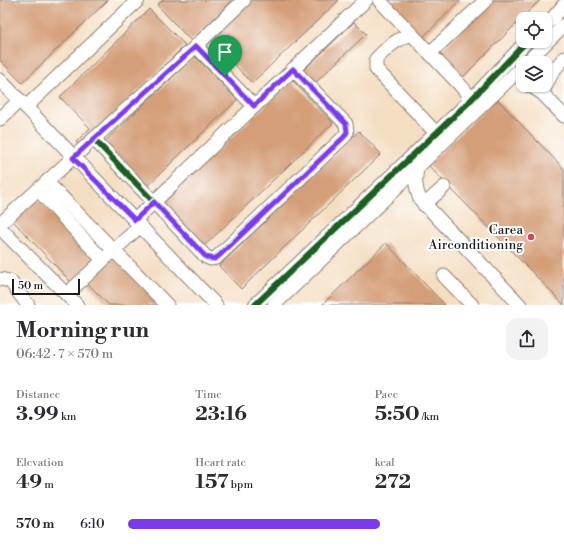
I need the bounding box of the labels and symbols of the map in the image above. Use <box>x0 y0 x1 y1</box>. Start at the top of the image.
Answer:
pin <box>208 35 242 76</box>
place label: Carea Airconditioning <box>427 222 523 253</box>
marker: Carea Airconditioning <box>526 232 536 242</box>
scale bar <box>12 277 80 296</box>

